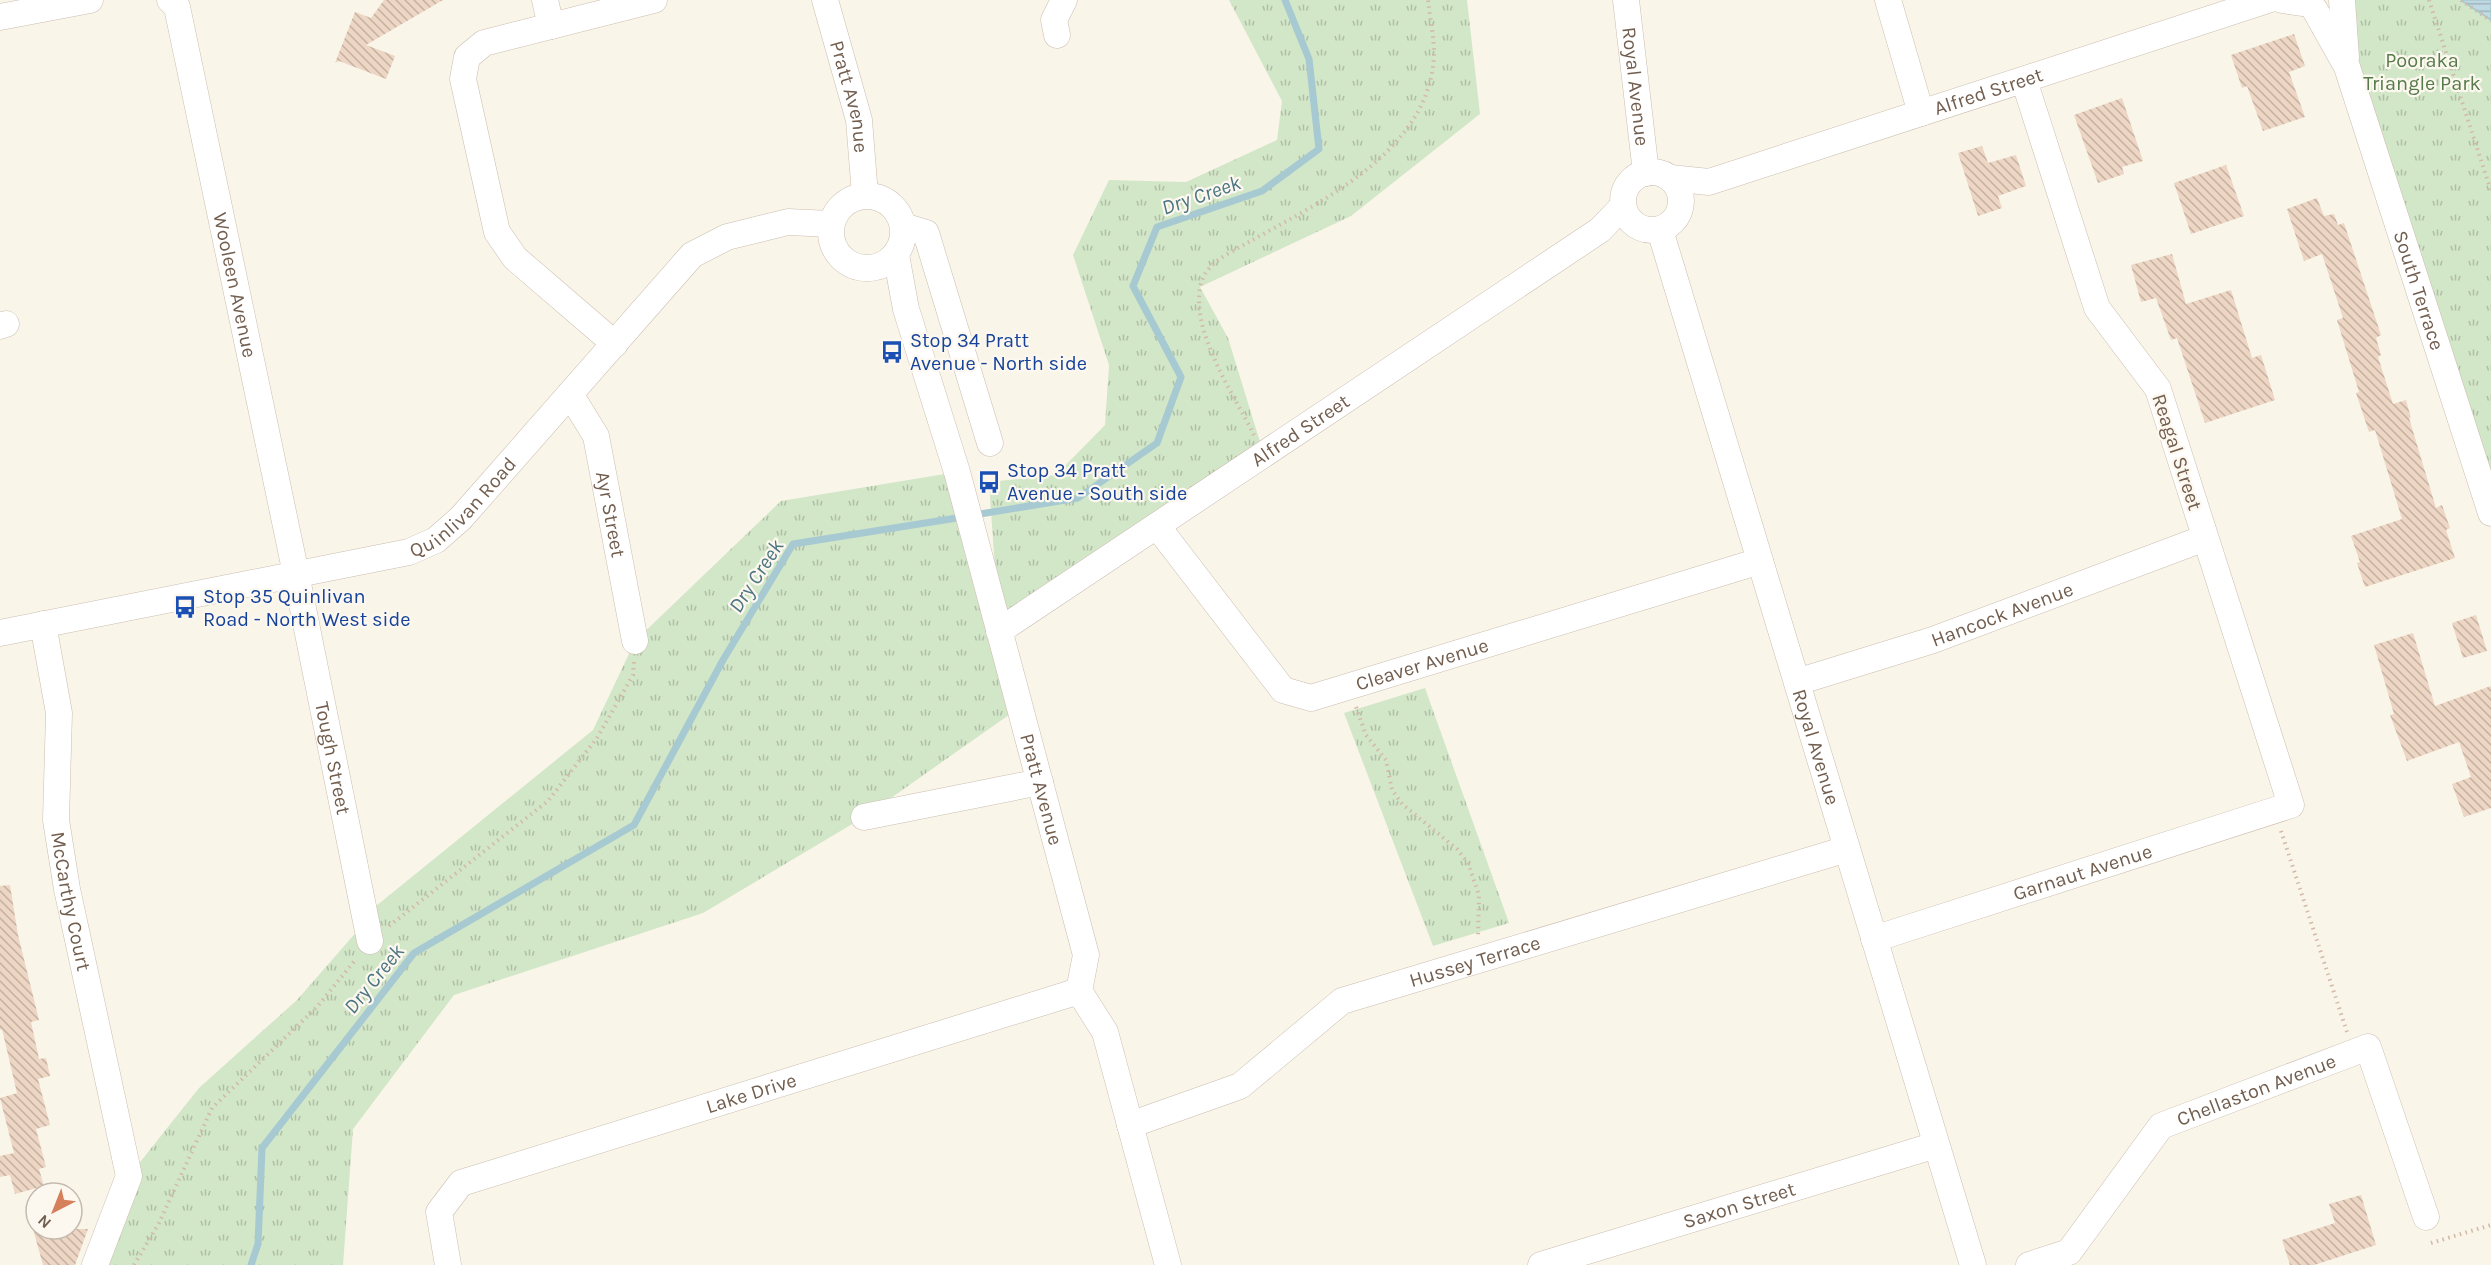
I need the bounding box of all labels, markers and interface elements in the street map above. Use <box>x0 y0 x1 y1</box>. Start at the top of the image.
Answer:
street label: Royal Avenue <box>1618 26 1654 147</box>
street label: Pratt Avenue <box>826 38 873 154</box>
park label: Pooraka Triangle Park <box>2363 49 2481 95</box>
street label: Alfred Street <box>1931 62 2046 119</box>
water label: Dry Creek <box>1158 170 1244 220</box>
street label: Wooleen Avenue <box>209 210 262 360</box>
street label: South Terrace <box>2389 228 2449 353</box>
place label: Stop 34 Pratt Avenue - North side <box>910 329 1087 375</box>
bus stop icon: Stop 34 Pratt Avenue - North side <box>879 339 905 365</box>
street label: Alfred Street <box>1247 389 1354 471</box>
street label: Reagal Street <box>2147 391 2207 514</box>
street label: Quinlivan Road <box>406 452 521 562</box>
place label: Stop 34 Pratt Avenue - South side <box>1007 459 1187 505</box>
street label: Ayr Street <box>591 469 630 560</box>
bus stop icon: Stop 34 Pratt Avenue - South side <box>976 469 1002 495</box>
water label: Dry Creek <box>724 535 789 617</box>
street label: Hancock Avenue <box>1928 577 2076 651</box>
place label: Stop 35 Quinlivan Road - North West side <box>203 585 411 631</box>
bus stop icon: Stop 35 Quinlivan Road - North West side <box>172 594 198 620</box>
street label: Cleaver Avenue <box>1353 633 1491 695</box>
street label: Royal Avenue <box>1788 686 1845 808</box>
street label: Tough Street <box>311 700 356 817</box>
street label: Pratt Avenue <box>1016 731 1068 848</box>
street label: McCarthy Court <box>46 830 96 973</box>
street label: Garnaut Avenue <box>2010 839 2155 905</box>
street label: Hussey Terrace <box>1406 931 1543 992</box>
water label: Dry Creek <box>339 939 409 1019</box>
street label: Chellaston Avenue <box>2173 1049 2339 1130</box>
street label: Lake Drive <box>703 1068 799 1118</box>
street label: Saxon Street <box>1680 1177 1798 1233</box>
north arrow <box>24 1181 84 1241</box>
text: N <box>34 1211 55 1233</box>

